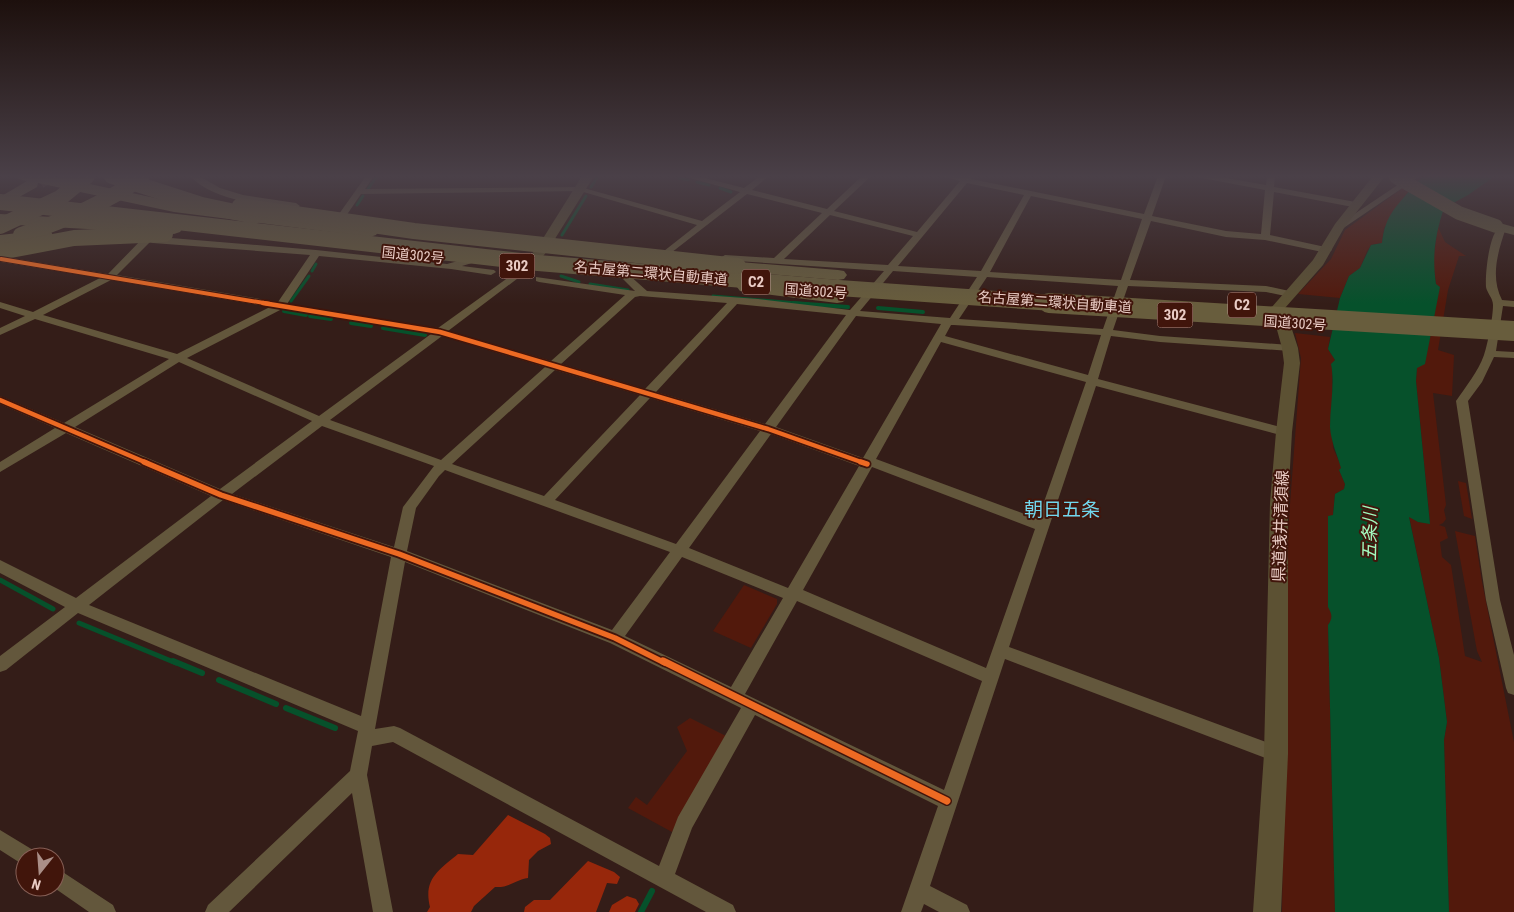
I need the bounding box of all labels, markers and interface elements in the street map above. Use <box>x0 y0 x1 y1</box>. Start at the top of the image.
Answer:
street label: 国道302号 <box>381 244 445 266</box>
road number: 302 <box>500 254 534 278</box>
street label: 名古屋第二環状自動車道 <box>574 258 728 288</box>
road number: C2 <box>742 270 770 294</box>
street label: 国道302号 <box>784 281 848 301</box>
street label: 名古屋第二環状自動車道 <box>978 289 1132 315</box>
road number: C2 <box>1228 292 1256 318</box>
road number: 302 <box>1158 302 1192 328</box>
street label: 国道302号 <box>1263 313 1327 333</box>
street label: 県道浅井清須線 <box>1269 470 1292 582</box>
district label: 朝日五条 <box>1024 498 1100 521</box>
water label: 五条川 <box>1359 505 1381 561</box>
north arrow <box>15 847 65 897</box>
text: N <box>30 876 43 893</box>

